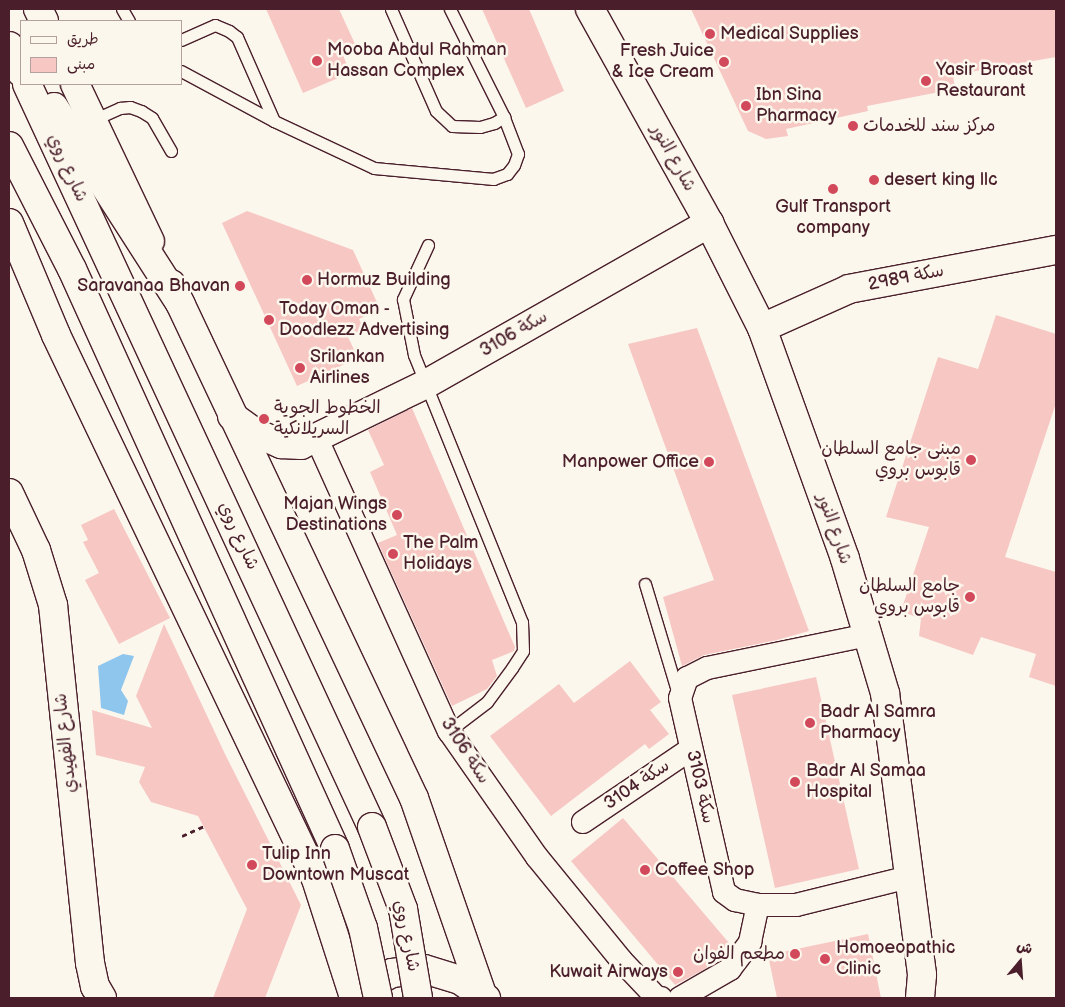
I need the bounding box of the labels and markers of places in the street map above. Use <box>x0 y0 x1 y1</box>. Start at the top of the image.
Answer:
place label: Medical Supplies <box>720 23 859 45</box>
marker: Medical Supplies <box>704 28 716 40</box>
place label: Mooba Abdul Rahman Hassan Complex <box>327 40 507 82</box>
place label: Fresh Juice & Ice Cream <box>612 41 714 84</box>
marker: Mooba Abdul Rahman Hassan Complex <box>311 55 323 67</box>
marker: Fresh Juice & Ice Cream <box>718 56 730 68</box>
place label: Yasir Broast Restaurant <box>936 60 1033 102</box>
marker: Yasir Broast Restaurant <box>920 75 932 87</box>
place label: Ibn Sina Pharmacy <box>756 85 837 128</box>
marker: Ibn Sina Pharmacy <box>740 100 752 112</box>
place label: مركز سند للخدمات <box>863 115 996 137</box>
marker: مركز سند للخدمات <box>847 120 859 132</box>
place label: desert king llc <box>884 169 998 191</box>
marker: desert king llc <box>868 174 880 186</box>
marker: Gulf Transport company <box>827 183 839 195</box>
place label: Gulf Transport company <box>775 197 891 240</box>
place label: Hormuz Building <box>317 269 451 291</box>
marker: Hormuz Building <box>301 274 313 286</box>
place label: Saravanaa Bhavan <box>77 275 230 297</box>
marker: Saravanaa Bhavan <box>234 280 246 292</box>
place label: Today Oman - Doodlezz Advertising <box>279 299 449 342</box>
marker: Today Oman - Doodlezz Advertising <box>263 314 275 326</box>
place label: Srilankan Airlines <box>310 347 385 389</box>
marker: Srilankan Airlines <box>294 362 306 374</box>
place label: الخطوط الجوية السريلانكية <box>274 398 381 440</box>
marker: الخطوط الجوية السريلانكية <box>258 413 270 425</box>
place label: مبنى جامع السلطان قابوس بروي <box>821 439 961 482</box>
place label: Manpower Office <box>562 451 699 473</box>
marker: مبنى جامع السلطان قابوس بروي <box>965 454 977 466</box>
marker: Manpower Office <box>703 456 715 468</box>
place label: Majan Wings Destinations <box>283 494 387 536</box>
marker: Majan Wings Destinations <box>391 509 403 521</box>
place label: The Palm Holidays <box>403 533 479 576</box>
marker: The Palm Holidays <box>387 548 399 560</box>
place label: جامع السلطان قابوس بروي <box>859 576 960 618</box>
marker: جامع السلطان قابوس بروي <box>964 591 976 603</box>
place label: Badr Al Samra Pharmacy <box>820 702 936 744</box>
marker: Badr Al Samra Pharmacy <box>804 717 816 729</box>
place label: Badr Al Samaa Hospital <box>806 761 926 804</box>
marker: Badr Al Samaa Hospital <box>788 775 802 789</box>
place label: Tulip Inn Downtown Muscat <box>262 844 409 886</box>
marker: Tulip Inn Downtown Muscat <box>246 859 258 871</box>
place label: Coffee Shop <box>655 859 755 881</box>
marker: Coffee Shop <box>639 864 651 876</box>
place label: Homoeopathic Clinic <box>836 938 955 981</box>
place label: مطعم الفوان <box>693 943 785 965</box>
marker: مطعم الفوان <box>789 948 801 960</box>
marker: Homoeopathic Clinic <box>818 952 832 966</box>
place label: Kuwait Airways <box>549 961 668 983</box>
marker: Kuwait Airways <box>672 966 684 978</box>

